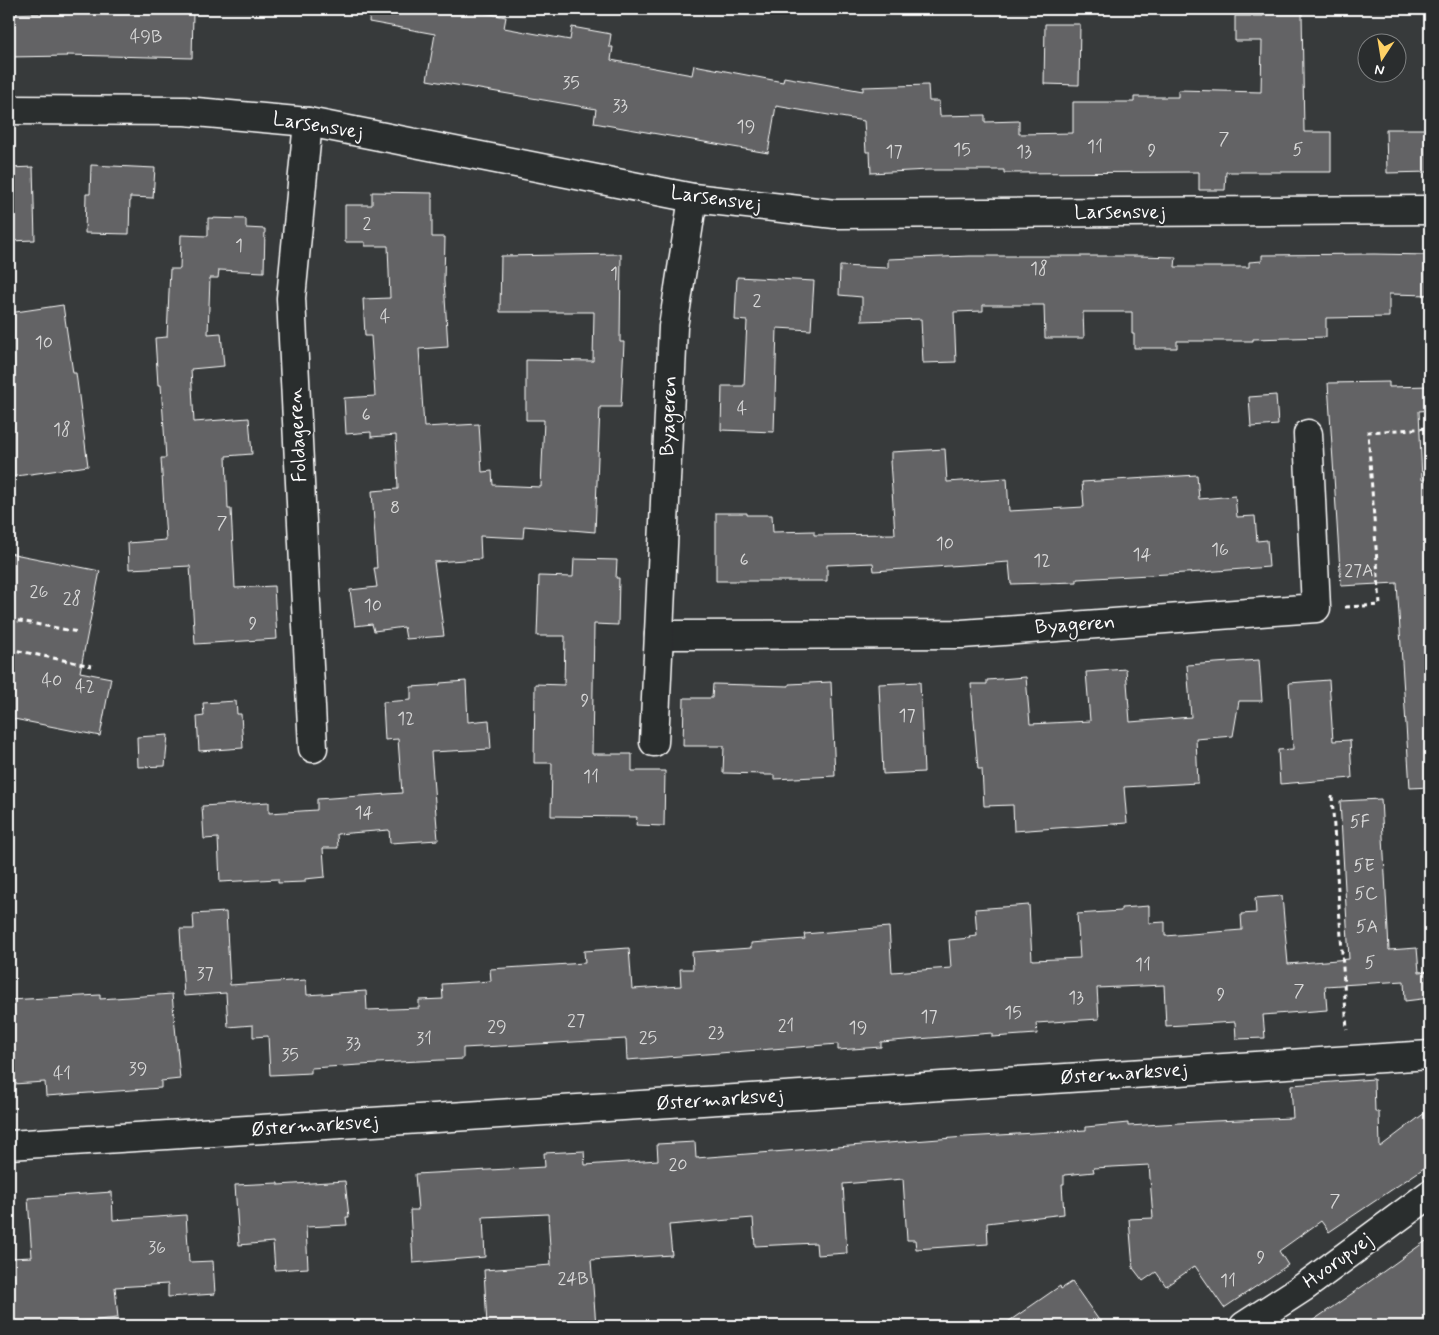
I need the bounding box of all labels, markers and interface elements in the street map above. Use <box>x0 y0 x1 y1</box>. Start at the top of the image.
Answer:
house number: 49B <box>130 25 162 49</box>
north arrow <box>1356 32 1406 82</box>
text: N <box>1373 60 1386 80</box>
house number: 35 <box>562 71 580 95</box>
house number: 33 <box>612 94 628 118</box>
street label: Larsensvej <box>271 106 365 146</box>
house number: 19 <box>737 115 755 139</box>
house number: 7 <box>1219 127 1230 151</box>
house number: 11 <box>1087 135 1103 159</box>
house number: 15 <box>953 138 971 162</box>
house number: 5 <box>1293 138 1304 162</box>
house number: 9 <box>1148 139 1157 163</box>
house number: 17 <box>885 140 903 164</box>
house number: 13 <box>1016 140 1032 164</box>
street label: Larsensvej <box>669 179 763 219</box>
street label: Larsensvej <box>1074 199 1166 226</box>
house number: 2 <box>363 212 372 236</box>
house number: 1 <box>235 234 243 258</box>
house number: 18 <box>1030 257 1048 281</box>
house number: 1 <box>610 262 618 286</box>
house number: 2 <box>753 289 762 313</box>
house number: 4 <box>380 305 390 329</box>
house number: 10 <box>35 331 53 355</box>
street label: Byageren <box>654 375 685 457</box>
street label: Foldageren <box>282 387 314 483</box>
house number: 4 <box>737 397 747 421</box>
house number: 6 <box>361 403 371 427</box>
house number: 18 <box>53 418 71 442</box>
house number: 8 <box>390 496 400 520</box>
house number: 7 <box>217 511 228 535</box>
house number: 10 <box>936 532 954 556</box>
house number: 16 <box>1211 538 1229 562</box>
house number: 14 <box>1133 543 1152 567</box>
house number: 6 <box>739 548 749 572</box>
house number: 12 <box>1033 549 1051 573</box>
house number: 27A <box>1344 559 1374 583</box>
house number: 26 <box>30 580 48 604</box>
house number: 28 <box>63 587 81 611</box>
house number: 10 <box>364 594 382 618</box>
street label: Byageren <box>1034 609 1116 642</box>
house number: 9 <box>249 612 258 636</box>
house number: 40 <box>42 669 62 693</box>
house number: 42 <box>75 675 95 699</box>
house number: 9 <box>581 689 590 713</box>
house number: 17 <box>898 704 916 728</box>
house number: 12 <box>397 707 415 731</box>
house number: 11 <box>583 765 599 789</box>
house number: 14 <box>355 801 374 825</box>
house number: 5F <box>1350 810 1370 834</box>
house number: 5E <box>1353 854 1375 878</box>
house number: 5C <box>1354 882 1378 906</box>
house number: 5A <box>1356 915 1378 939</box>
house number: 5 <box>1365 951 1376 975</box>
house number: 11 <box>1135 953 1151 977</box>
house number: 37 <box>196 962 214 986</box>
house number: 7 <box>1294 979 1305 1003</box>
house number: 9 <box>1217 983 1226 1007</box>
house number: 13 <box>1068 986 1084 1010</box>
house number: 15 <box>1004 1001 1022 1025</box>
house number: 17 <box>920 1005 938 1029</box>
house number: 27 <box>567 1009 585 1033</box>
house number: 21 <box>778 1014 794 1038</box>
house number: 29 <box>487 1015 507 1039</box>
house number: 19 <box>849 1016 867 1040</box>
house number: 23 <box>708 1021 725 1045</box>
house number: 25 <box>639 1026 657 1050</box>
house number: 31 <box>416 1027 432 1051</box>
house number: 33 <box>345 1032 361 1056</box>
house number: 35 <box>281 1043 299 1067</box>
street label: Østermarksvej <box>1059 1056 1189 1092</box>
house number: 39 <box>129 1057 147 1081</box>
house number: 41 <box>53 1062 71 1086</box>
street label: Østermarksvej <box>655 1082 785 1118</box>
street label: Østermarksvej <box>250 1108 380 1144</box>
house number: 20 <box>668 1153 688 1177</box>
house number: 7 <box>1330 1189 1341 1213</box>
street label: Hvorupvej <box>1298 1227 1378 1295</box>
house number: 36 <box>148 1236 166 1260</box>
house number: 9 <box>1257 1246 1266 1270</box>
house number: 24B <box>557 1267 589 1291</box>
house number: 11 <box>1220 1269 1236 1293</box>

